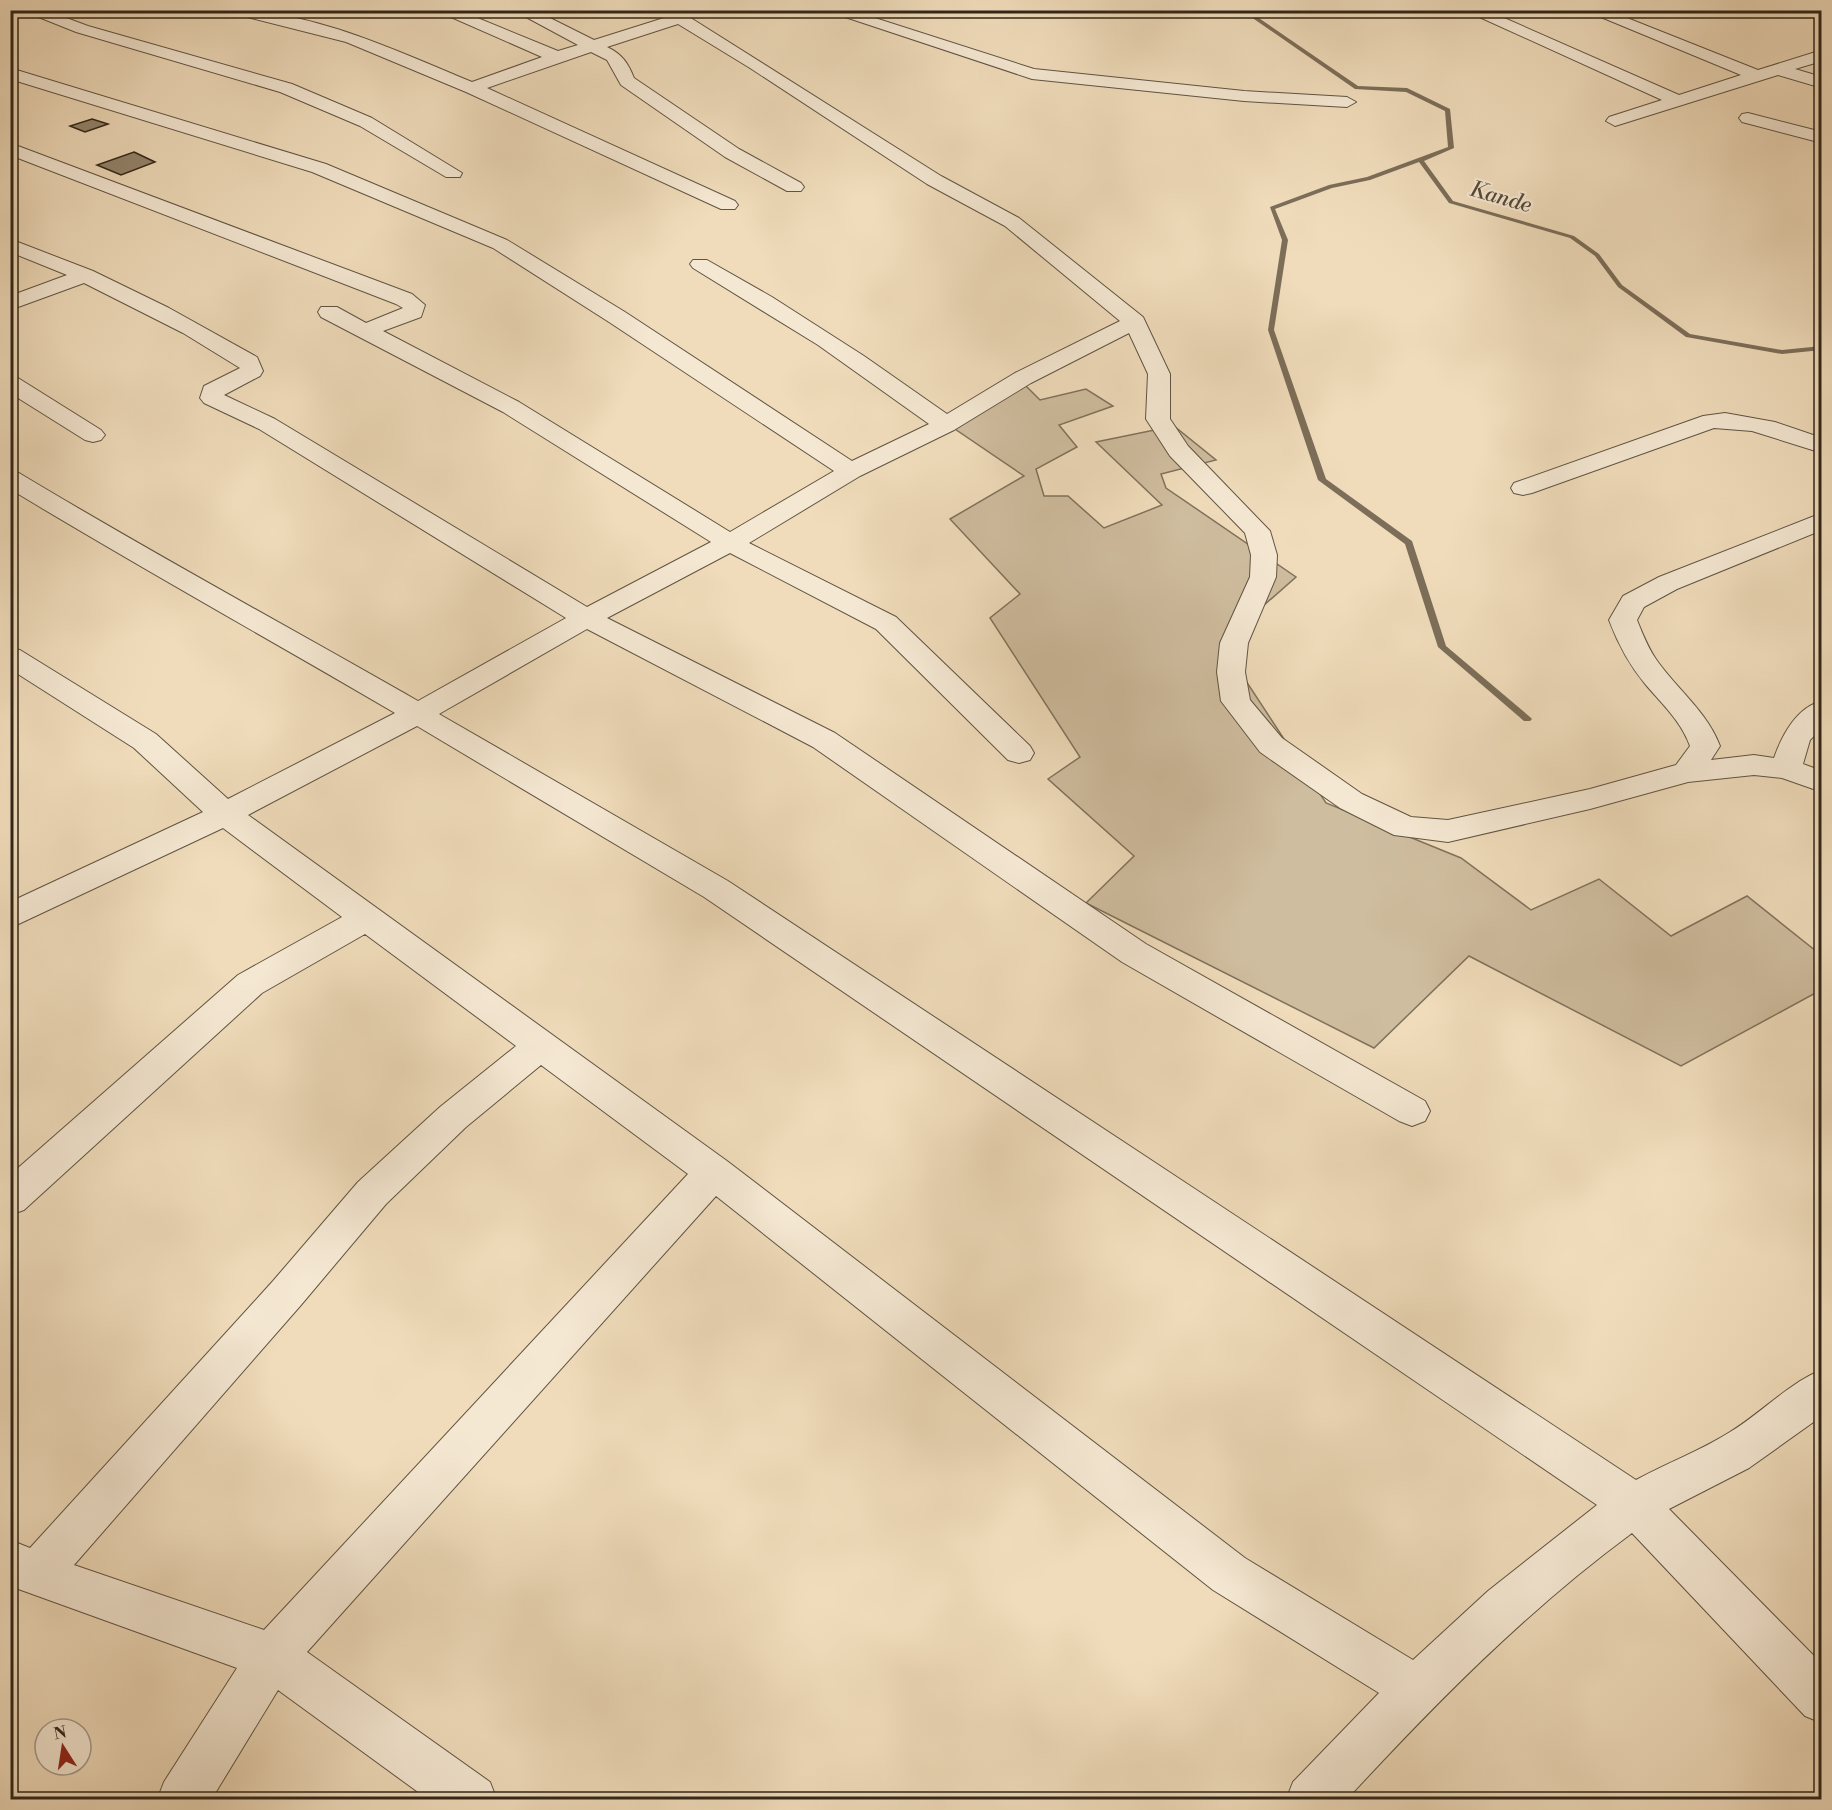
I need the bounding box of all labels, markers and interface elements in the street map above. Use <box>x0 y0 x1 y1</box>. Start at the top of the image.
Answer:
water label: Kande <box>1467 176 1535 219</box>
north arrow <box>33 1717 93 1777</box>
text: N <box>52 1722 69 1744</box>

